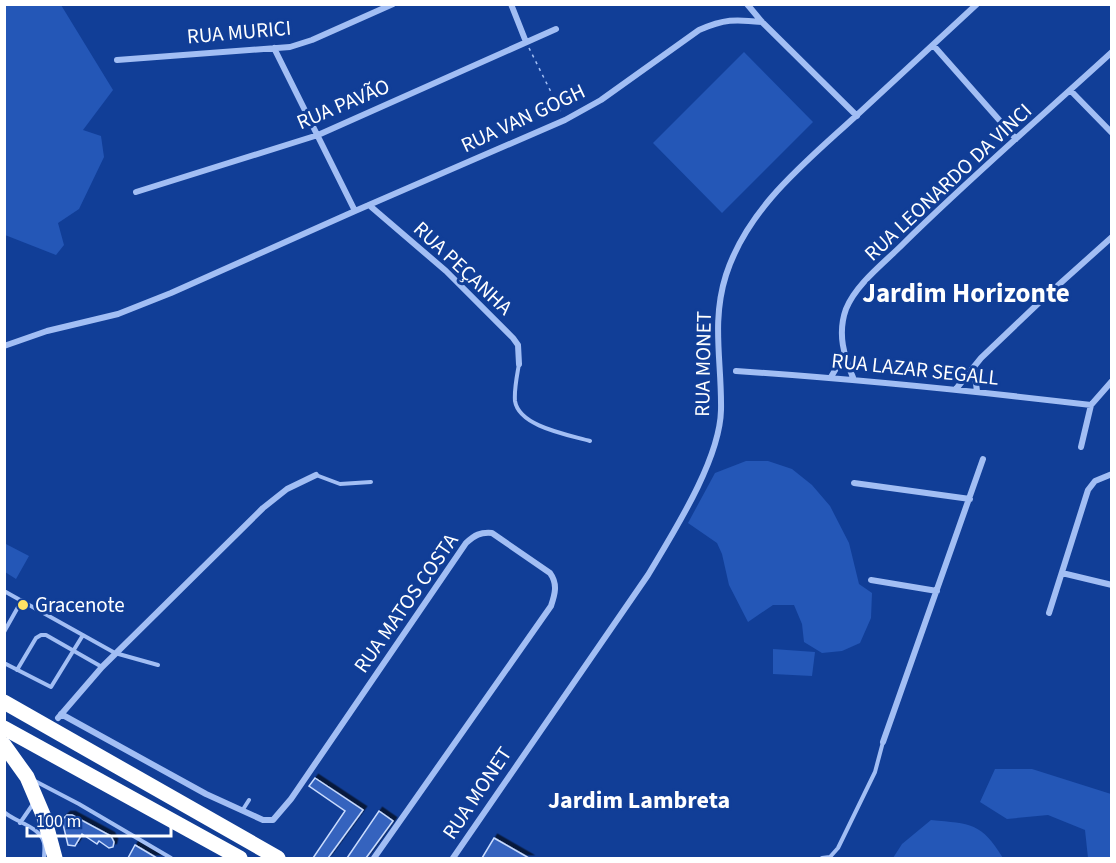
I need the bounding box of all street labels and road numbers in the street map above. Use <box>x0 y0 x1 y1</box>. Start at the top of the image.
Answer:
street label: RUA MURICI <box>186 13 292 51</box>
street label: RUA PAVÃO <box>292 71 394 137</box>
street label: RUA VAN GOGH <box>456 76 590 160</box>
street label: RUA LEONARDO DA VINCI <box>857 96 1039 268</box>
street label: RUA PEÇANHA <box>407 214 520 322</box>
street label: RUA MONET <box>687 311 719 417</box>
street label: RUA LAZAR SEGALL <box>830 345 1000 393</box>
street label: RUA MATOS COSTA <box>347 527 466 679</box>
street label: RUA MONET <box>435 741 519 845</box>

